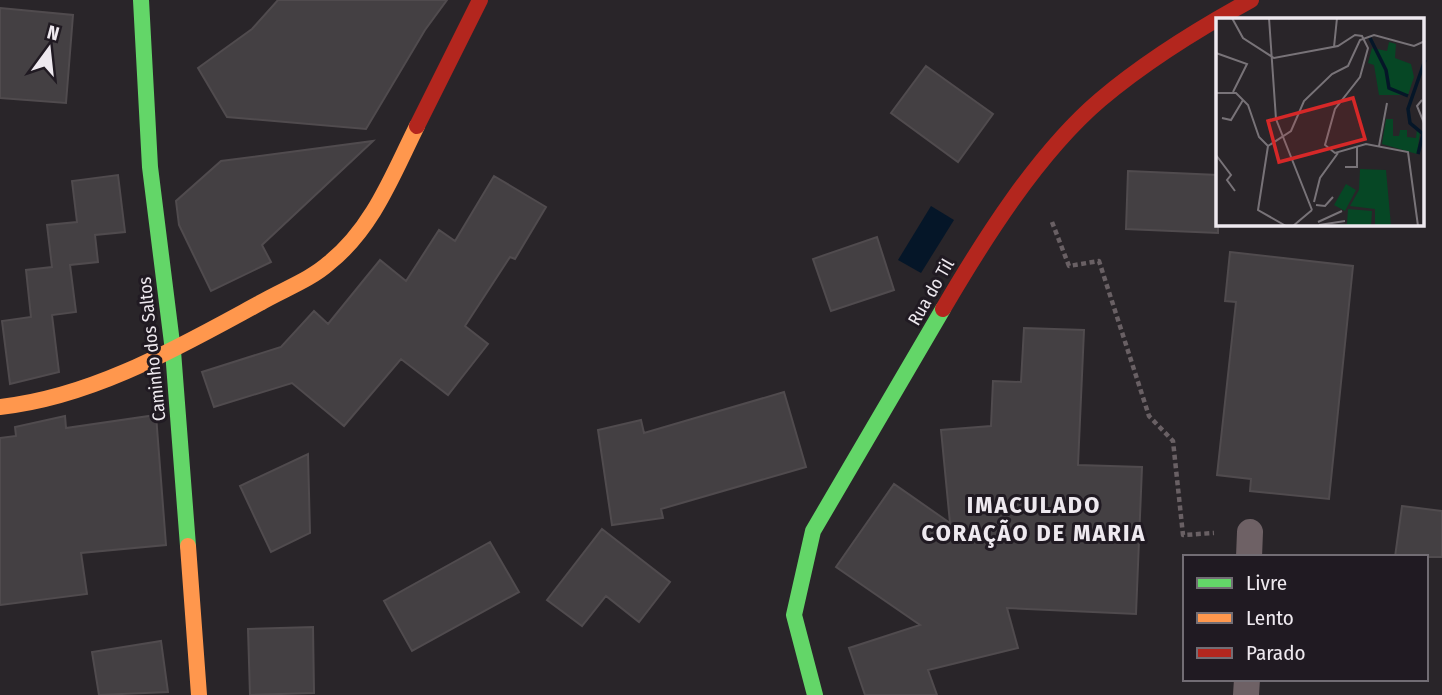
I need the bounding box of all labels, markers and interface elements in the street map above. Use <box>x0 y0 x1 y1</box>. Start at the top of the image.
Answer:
north arrow <box>14 14 84 84</box>
inset map <box>1216 18 1424 226</box>
text: N <box>45 20 62 46</box>
street label: Rua do Til <box>903 255 959 329</box>
street label: Caminho dos Saltos <box>133 275 171 422</box>
district label: IMACULADO CORAÇÃO DE MARIA <box>922 491 1146 548</box>
legend <box>1183 555 1428 681</box>
text: Livre <box>1246 570 1287 596</box>
text: Lento <box>1246 605 1294 631</box>
text: Parado <box>1246 640 1305 666</box>

